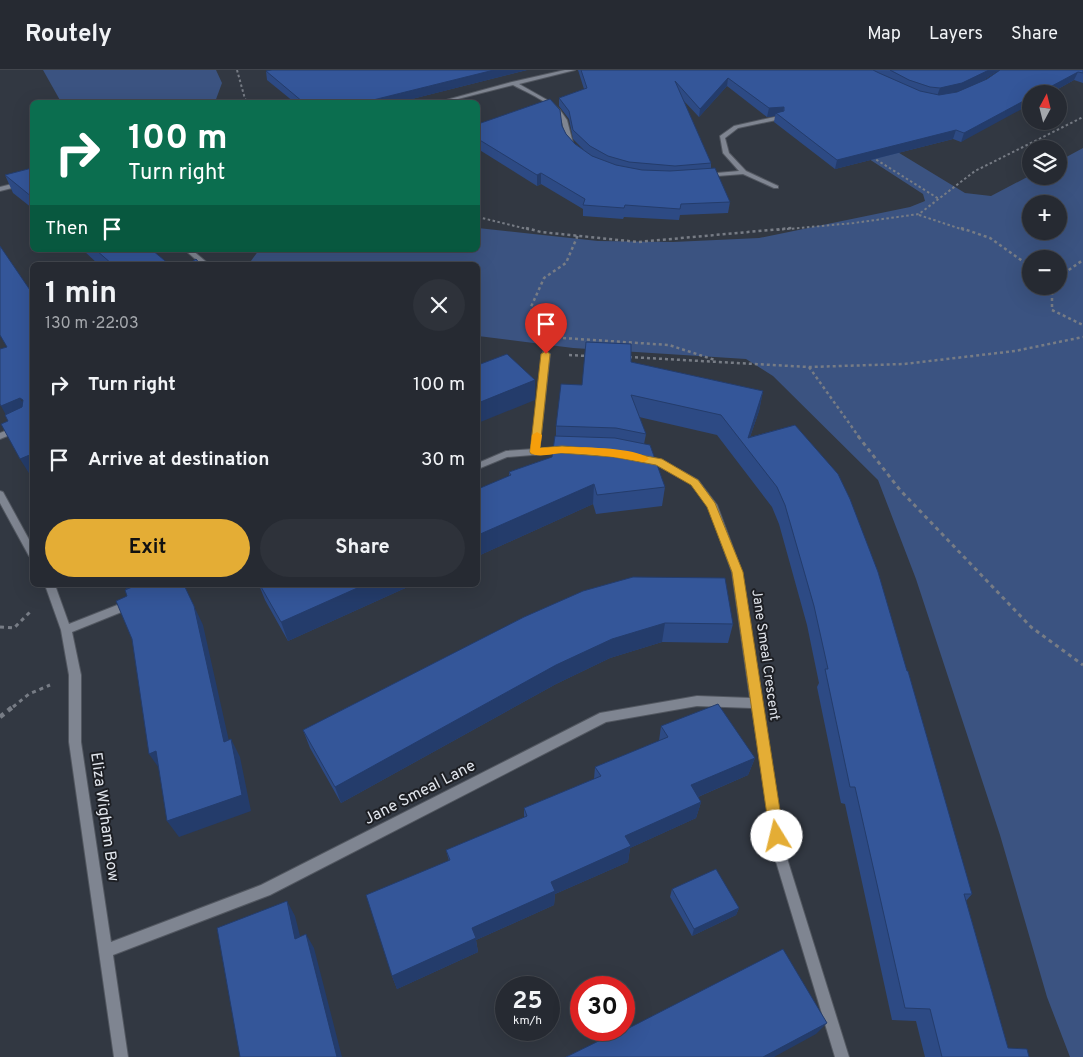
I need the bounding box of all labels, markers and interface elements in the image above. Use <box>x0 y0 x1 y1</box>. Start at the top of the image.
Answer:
text: Routely <box>25 20 112 50</box>
text: Map <box>867 23 901 46</box>
text: Layers <box>929 23 983 46</box>
text: Share <box>1011 23 1058 46</box>
north arrow <box>1022 85 1068 130</box>
map controls <box>1022 85 1067 295</box>
text: 100 m <box>128 117 228 161</box>
icon: right <box>45 120 110 185</box>
button: layers <box>1022 140 1067 185</box>
text: Turn right <box>128 160 225 187</box>
button: + <box>1022 195 1067 240</box>
icon: arrive <box>98 215 126 243</box>
text: Then <box>45 217 88 241</box>
button: − <box>1022 250 1067 295</box>
text: 1 min <box>45 276 117 313</box>
button: close <box>413 279 465 331</box>
pin <box>525 303 567 354</box>
icon: arrive <box>532 310 560 338</box>
text: 130 m · 22:03 <box>45 314 139 334</box>
icon: right <box>45 371 73 399</box>
text: Turn right <box>88 373 176 397</box>
text: 100 m <box>413 373 465 397</box>
icon: arrive <box>45 446 73 474</box>
text: Arrive at destination <box>88 448 269 472</box>
text: 30 m <box>421 448 465 472</box>
button: Exit <box>45 519 250 577</box>
button: Share <box>260 519 465 577</box>
street label: Jane Smeal Crescent <box>747 588 783 722</box>
street label: Eliza Wigham Bow <box>85 751 123 883</box>
street label: Jane Smeal Lane <box>361 756 479 830</box>
position arrow <box>750 809 802 861</box>
speed limit sign: 30 <box>570 976 635 1041</box>
text: 25 <box>512 986 543 1018</box>
text: km/h <box>513 1013 542 1029</box>

